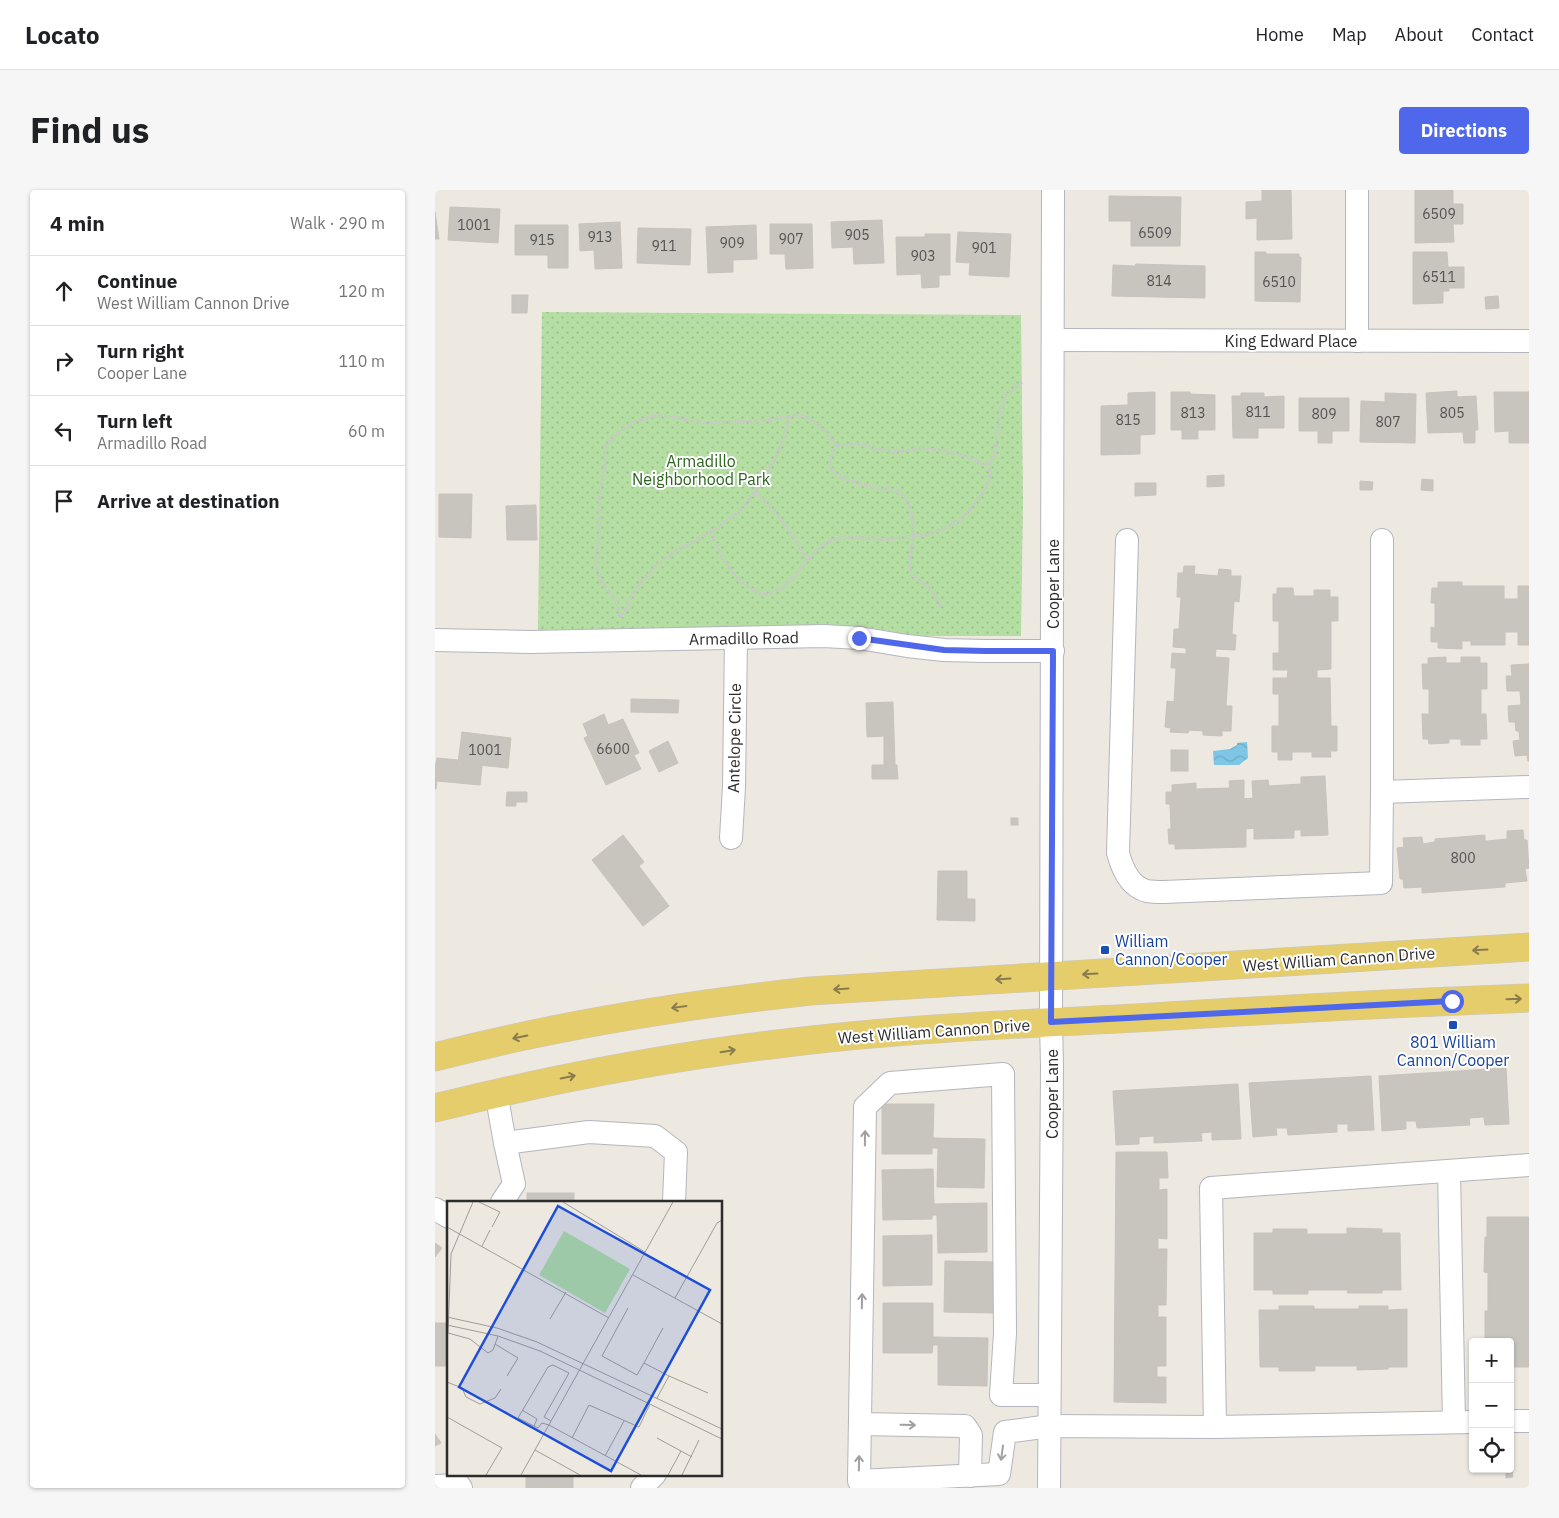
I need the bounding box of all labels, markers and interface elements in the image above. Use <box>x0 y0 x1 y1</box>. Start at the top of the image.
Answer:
text: Locato <box>25 19 100 51</box>
text: Home <box>1256 23 1304 46</box>
text: Map <box>1332 23 1367 46</box>
text: About <box>1395 23 1443 46</box>
text: Contact <box>1471 23 1534 46</box>
text: Find us <box>30 107 149 153</box>
button: Directions <box>1399 107 1529 154</box>
house number: 6509 <box>1422 205 1456 223</box>
text: 4 min <box>50 209 105 237</box>
text: Walk · 290 m <box>290 213 385 233</box>
house number: 1001 <box>457 216 491 234</box>
house number: 6509 <box>1138 224 1172 242</box>
house number: 905 <box>844 226 870 244</box>
house number: 913 <box>587 228 613 246</box>
house number: 907 <box>778 230 804 248</box>
house number: 915 <box>529 231 555 249</box>
house number: 909 <box>719 234 745 252</box>
house number: 911 <box>651 237 677 255</box>
house number: 901 <box>971 239 997 257</box>
house number: 903 <box>910 247 936 265</box>
house number: 6511 <box>1422 268 1456 286</box>
text: Continue <box>97 269 177 293</box>
house number: 814 <box>1146 272 1172 290</box>
house number: 6510 <box>1262 273 1296 291</box>
icon: ahead <box>50 277 78 305</box>
text: 120 m <box>338 281 385 301</box>
text: West William Cannon Drive <box>97 293 290 313</box>
street label: King Edward Place <box>1225 331 1358 351</box>
text: Turn right <box>97 339 184 363</box>
icon: right <box>50 347 78 375</box>
text: 110 m <box>338 351 385 371</box>
text: Cooper Lane <box>97 363 187 383</box>
house number: 811 <box>1245 403 1271 421</box>
house number: 813 <box>1180 404 1206 422</box>
house number: 805 <box>1439 404 1465 422</box>
house number: 809 <box>1311 405 1337 423</box>
text: Turn left <box>97 409 173 433</box>
house number: 815 <box>1115 411 1141 429</box>
house number: 807 <box>1375 413 1401 431</box>
icon: left <box>50 417 78 445</box>
text: 60 m <box>348 421 385 441</box>
text: Armadillo Road <box>97 433 207 453</box>
park label: Armadillo Neighborhood Park <box>632 451 771 489</box>
icon: arrive <box>50 487 78 515</box>
text: Arrive at destination <box>97 489 280 513</box>
street label: Cooper Lane <box>1043 539 1063 629</box>
street label: Armadillo Road <box>689 627 799 649</box>
route end <box>848 627 871 650</box>
street label: Antelope Circle <box>723 683 745 793</box>
house number: 6600 <box>596 740 630 758</box>
house number: 1001 <box>468 741 502 759</box>
house number: 800 <box>1450 849 1476 867</box>
place label: William Cannon/Cooper <box>1115 931 1228 969</box>
street label: West William Cannon Drive <box>1242 942 1436 976</box>
marker: William Cannon/Cooper <box>1099 944 1111 956</box>
one-way arrow <box>1473 945 1489 954</box>
one-way arrow <box>1082 969 1098 978</box>
one-way arrow <box>995 974 1011 983</box>
one-way arrow <box>833 984 849 993</box>
route start <box>1441 990 1464 1013</box>
one-way arrow <box>1506 994 1522 1003</box>
one-way arrow <box>672 1003 688 1013</box>
street label: West William Cannon Drive <box>837 1014 1031 1048</box>
marker: 801 William Cannon/Cooper <box>1447 1019 1459 1031</box>
place label: 801 William Cannon/Cooper <box>1397 1032 1509 1070</box>
one-way arrow <box>512 1033 528 1042</box>
one-way arrow <box>720 1045 736 1055</box>
street label: Cooper Lane <box>1042 1049 1062 1139</box>
one-way arrow <box>559 1072 575 1081</box>
one-way arrow <box>860 1130 870 1146</box>
inset map <box>447 1201 723 1476</box>
one-way arrow <box>857 1293 867 1309</box>
map controls <box>1469 1338 1514 1473</box>
button: + <box>1469 1338 1514 1383</box>
button: − <box>1469 1383 1514 1428</box>
one-way arrow <box>900 1420 916 1430</box>
button: locate <box>1469 1428 1514 1473</box>
one-way arrow <box>997 1445 1007 1461</box>
one-way arrow <box>854 1455 864 1472</box>

